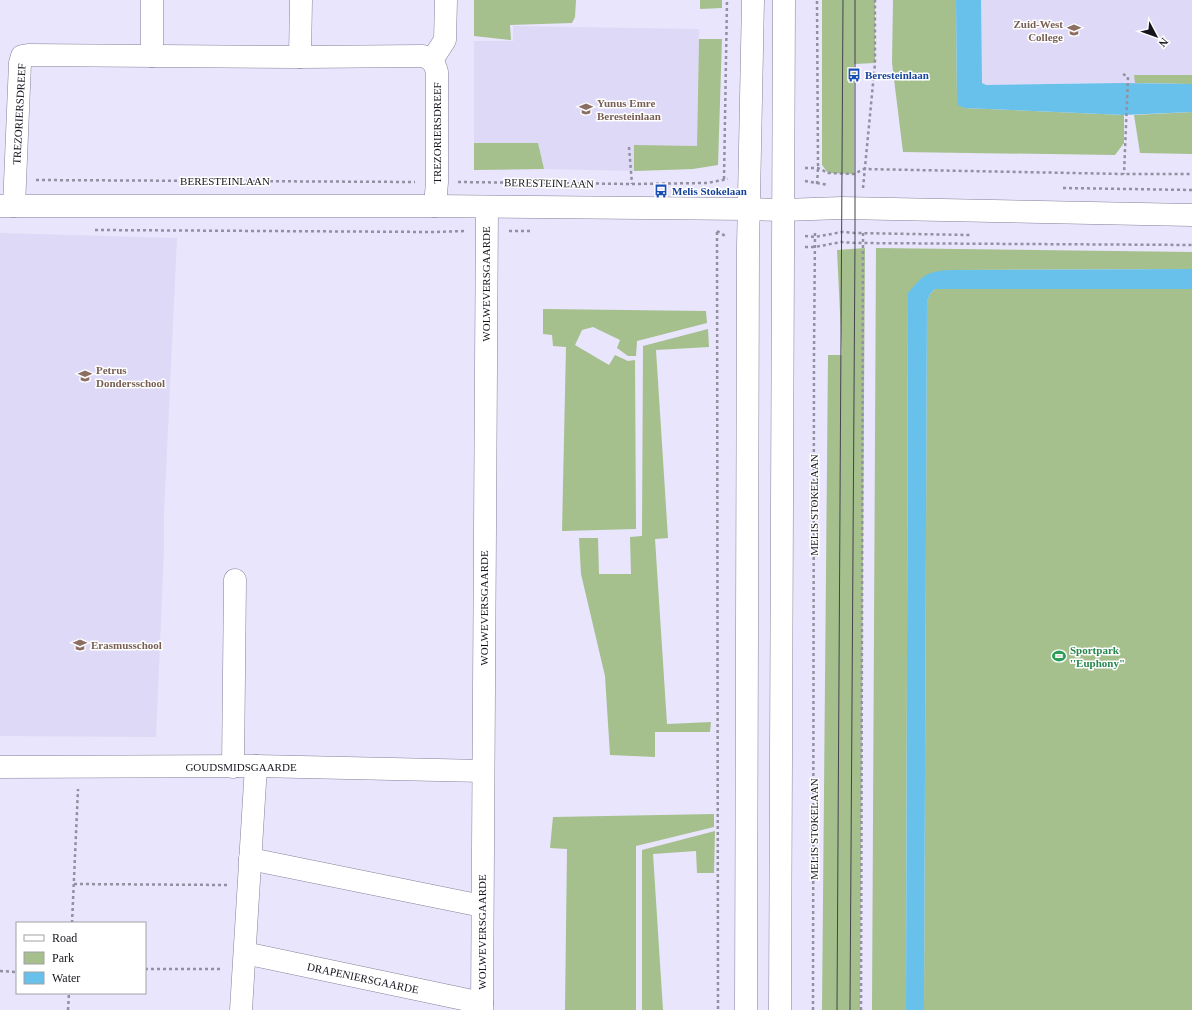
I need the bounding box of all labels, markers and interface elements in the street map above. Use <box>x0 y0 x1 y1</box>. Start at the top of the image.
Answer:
north arrow <box>1136 16 1176 56</box>
place label: Zuid-West College <box>1013 18 1063 43</box>
school or university icon: Zuid-West College <box>1066 22 1082 38</box>
text: N <box>1156 36 1171 50</box>
street label: TREZORIERSDREEF <box>10 63 28 165</box>
bus stop icon: Beresteinlaan <box>846 67 862 83</box>
place label: Beresteinlaan <box>865 69 929 81</box>
street label: TREZORIERSDREEF <box>431 82 443 184</box>
place label: Yunus Emre Beresteinlaan <box>597 97 661 122</box>
school or university icon: Yunus Emre Beresteinlaan <box>578 101 594 117</box>
street label: BERESTEINLAAN <box>180 175 270 187</box>
street label: BERESTEINLAAN <box>504 176 594 190</box>
bus stop icon: Melis Stokelaan <box>653 183 669 199</box>
place label: Melis Stokelaan <box>672 185 747 197</box>
street label: WOLWEVERSGAARDE <box>480 226 492 342</box>
place label: Petrus Dondersschool <box>96 364 165 389</box>
school or university icon: Petrus Dondersschool <box>77 368 93 384</box>
street label: MELIS STOKELAAN <box>808 454 820 556</box>
street label: WOLWEVERSGAARDE <box>478 550 490 666</box>
school or university icon: Erasmusschool <box>72 637 88 653</box>
place label: Erasmusschool <box>91 639 162 651</box>
place label: Sportpark ''Euphony" <box>1070 644 1125 669</box>
sports icon: Sportpark ''Euphony" <box>1051 648 1067 664</box>
street label: GOUDSMIDSGAARDE <box>185 761 297 773</box>
street label: MELIS STOKELAAN <box>808 778 820 880</box>
street label: WOLWEVERSGAARDE <box>476 874 488 990</box>
legend <box>16 922 146 994</box>
text: Road <box>52 931 77 945</box>
text: Park <box>52 951 74 965</box>
street label: DRAPENIERSGAARDE <box>306 960 420 996</box>
text: Water <box>52 971 80 985</box>

